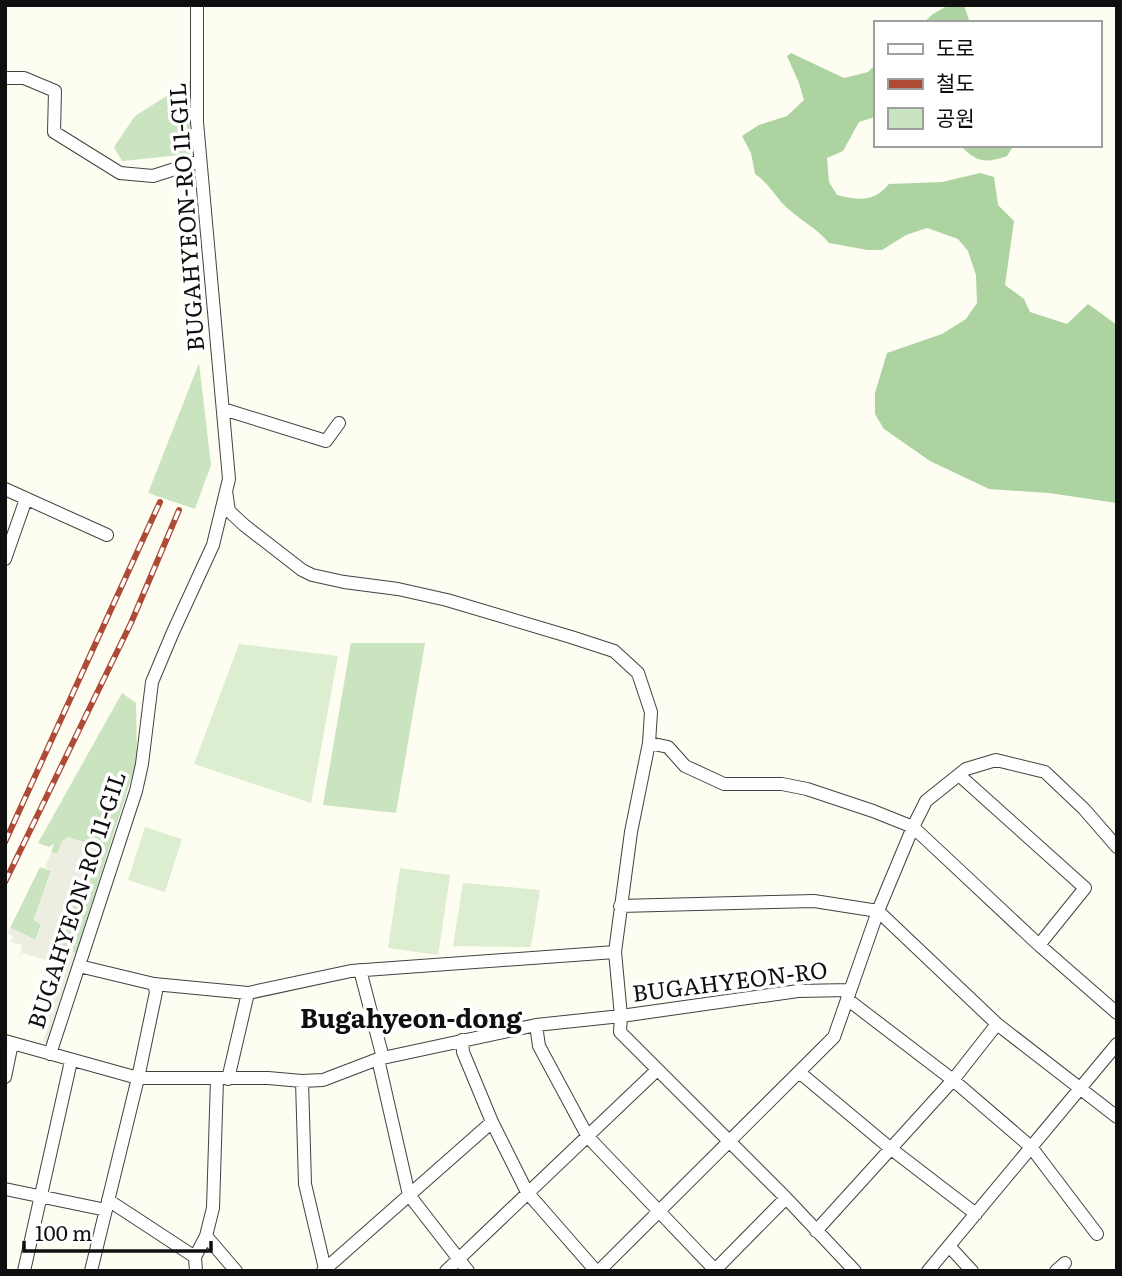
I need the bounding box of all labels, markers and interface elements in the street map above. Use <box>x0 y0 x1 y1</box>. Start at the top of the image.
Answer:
legend <box>874 21 1101 147</box>
text: 도로 <box>936 31 975 62</box>
text: 철도 <box>936 66 975 97</box>
street label: BUGAHYEON-RO 11-GIL <box>159 82 211 353</box>
text: 공원 <box>936 101 975 132</box>
street label: BUGAHYEON-RO 11-GIL <box>17 766 133 1033</box>
street label: BUGAHYEON-RO <box>630 951 829 1009</box>
district label: Bugahyeon-dong <box>300 997 522 1036</box>
scale bar <box>24 1210 212 1254</box>
text: 100 m <box>35 1216 92 1247</box>

